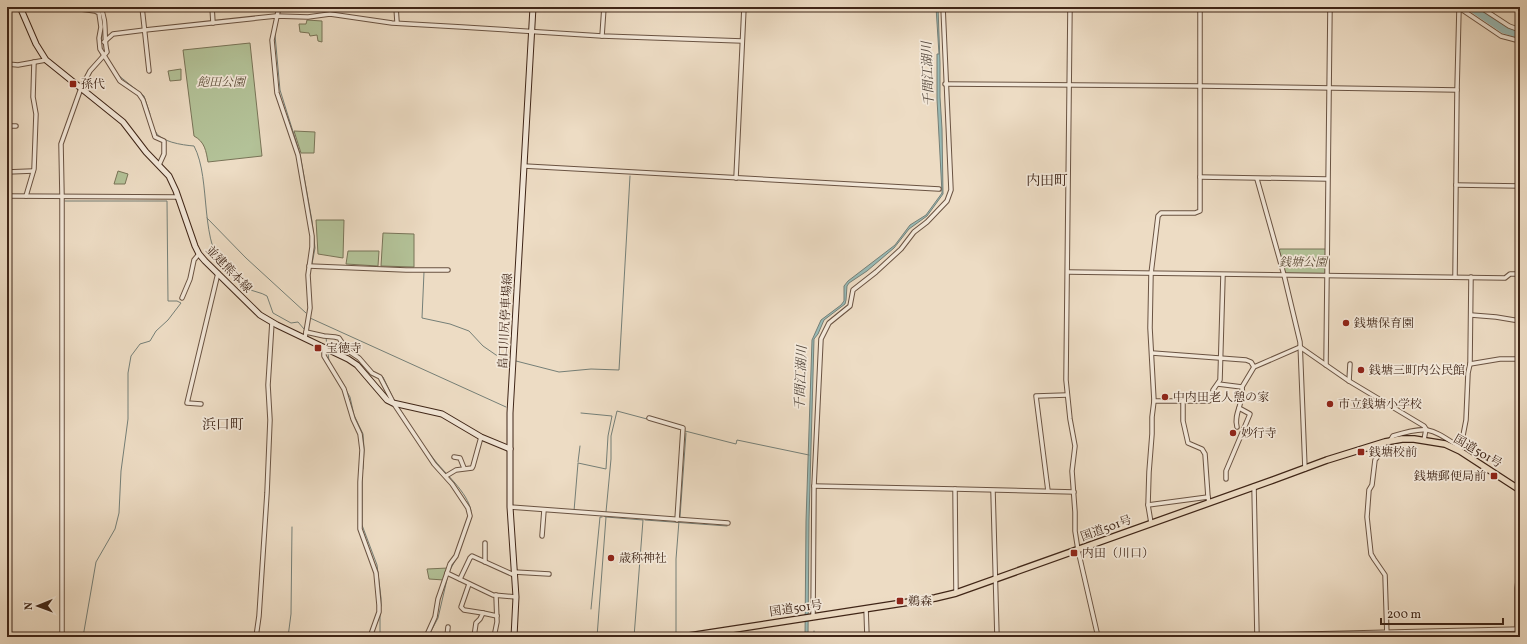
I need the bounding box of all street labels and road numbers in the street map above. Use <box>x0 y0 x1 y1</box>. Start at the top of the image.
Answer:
street label: 並建熊本線 <box>202 243 255 297</box>
street label: 畠口川尻停車場線 <box>495 273 517 369</box>
street label: 国道501号 <box>1450 432 1505 472</box>
street label: 国道501号 <box>1079 512 1134 546</box>
street label: 国道501号 <box>769 597 824 621</box>

